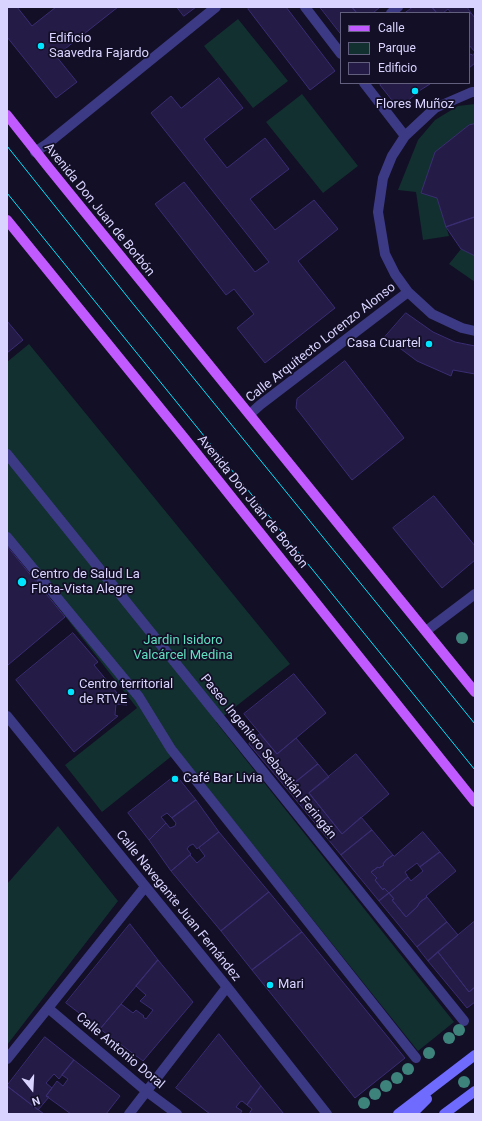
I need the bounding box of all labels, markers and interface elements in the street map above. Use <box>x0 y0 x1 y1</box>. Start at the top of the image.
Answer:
legend <box>340 12 470 84</box>
text: Calle <box>378 21 405 35</box>
place label: Edificio Saavedra Fajardo <box>49 31 149 62</box>
marker: Edificio Saavedra Fajardo <box>36 41 46 51</box>
text: Parque <box>378 41 416 55</box>
text: Edificio <box>378 61 417 75</box>
marker: Flores Muñoz <box>410 86 420 96</box>
place label: Flores Muñoz <box>376 97 454 113</box>
street label: Avenida Don Juan de Borbón <box>40 140 158 280</box>
street label: Calle Arquitecto Lorenzo Alonso <box>243 280 399 406</box>
place label: Casa Cuartel <box>347 336 421 352</box>
marker: Casa Cuartel <box>424 339 434 349</box>
street label: Avenida Don Juan de Borbón <box>193 432 311 572</box>
place label: Centro de Salud La Flota-Vista Alegre <box>31 567 140 598</box>
marker: Centro de Salud La Flota-Vista Alegre <box>16 576 28 588</box>
park label: Jardin Isidoro Valcárcel Medina <box>133 633 233 664</box>
street label: Paseo Ingeniero Sebastián Feringán <box>197 672 339 842</box>
place label: Centro territorial de RTVE <box>79 677 173 708</box>
marker: Centro territorial de RTVE <box>66 687 76 697</box>
place label: Café Bar Livia <box>183 771 263 787</box>
marker: Café Bar Livia <box>170 774 180 784</box>
street label: Calle Navegante Juan Fernández <box>112 827 244 985</box>
place label: Mari <box>278 977 304 993</box>
marker: Mari <box>265 980 275 990</box>
street label: Calle Antonio Doral <box>73 1010 167 1092</box>
north arrow <box>12 1069 52 1109</box>
text: N <box>30 1094 42 1108</box>

